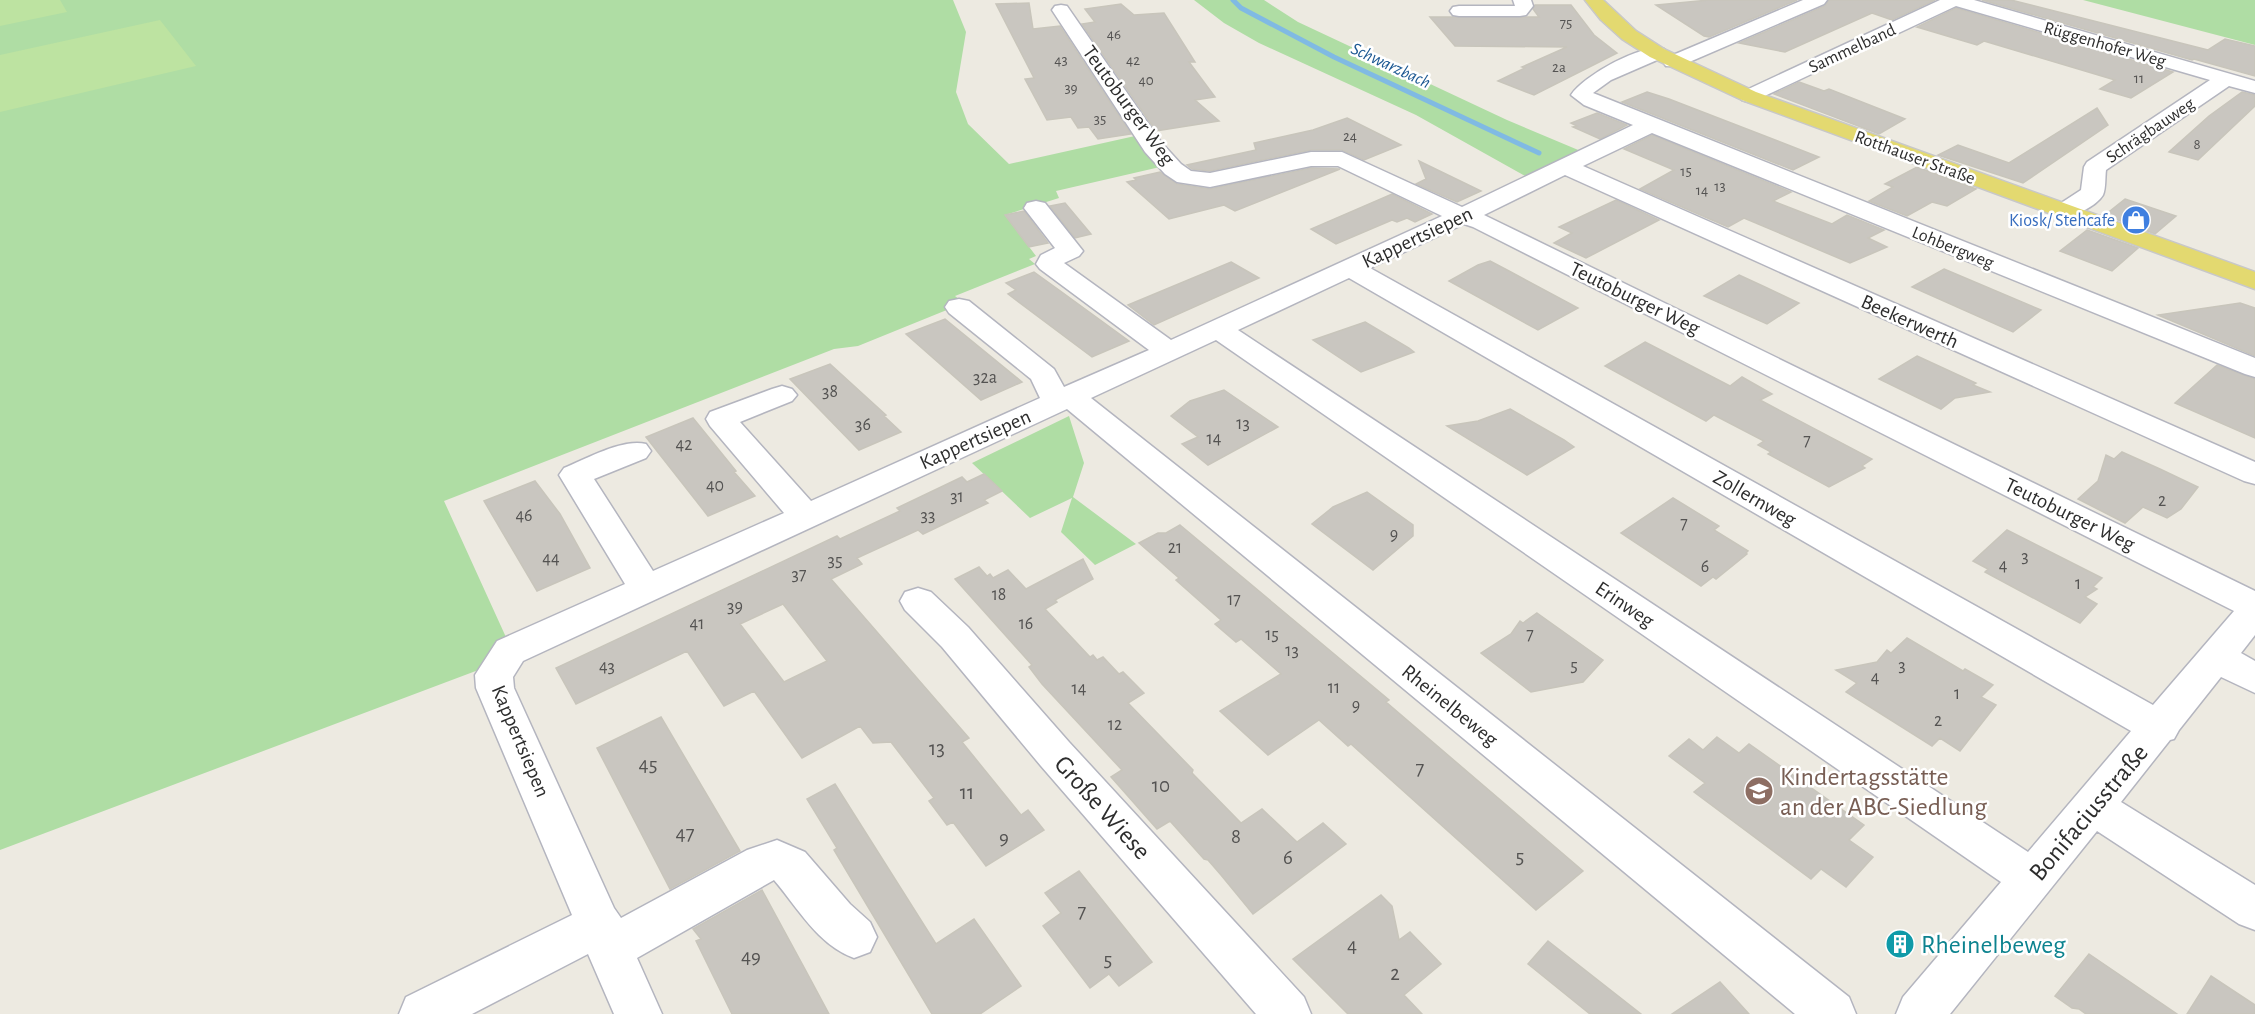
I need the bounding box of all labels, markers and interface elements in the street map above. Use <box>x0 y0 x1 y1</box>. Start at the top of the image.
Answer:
house number: 75 <box>1560 16 1572 31</box>
street label: Rüggenhofer Weg <box>2042 19 2168 71</box>
street label: Sammelband <box>1806 21 1899 77</box>
house number: 46 <box>1107 27 1121 42</box>
water label: Schwarzbach <box>1348 40 1433 92</box>
street label: Teutoburger Weg <box>1078 42 1179 169</box>
house number: 43 <box>1054 53 1068 68</box>
house number: 42 <box>1126 53 1140 68</box>
house number: 2a <box>1552 60 1566 75</box>
house number: 11 <box>2134 71 2144 86</box>
house number: 40 <box>1138 73 1154 88</box>
house number: 39 <box>1064 81 1078 96</box>
street label: Schrägbauweg <box>2103 95 2198 167</box>
house number: 35 <box>1094 112 1106 127</box>
street label: Rotthauser Straße <box>1852 128 1977 188</box>
house number: 24 <box>1343 129 1357 144</box>
house number: 8 <box>2193 137 2201 152</box>
house number: 15 <box>1680 164 1692 179</box>
house number: 13 <box>1714 179 1726 194</box>
house number: 14 <box>1696 183 1708 198</box>
street label: Kappertsiepen <box>1359 203 1476 272</box>
shop icon: Kiosk/ Stehcafe <box>2120 204 2152 236</box>
place label: Kiosk/ Stehcafe <box>2009 212 2115 230</box>
street label: Lohbergweg <box>1909 223 1996 273</box>
street label: Teutoburger Weg <box>1566 258 1704 339</box>
street label: Beekerwerth <box>1858 291 1962 352</box>
house number: 32a <box>973 369 997 387</box>
house number: 38 <box>822 383 838 401</box>
street label: Kappertsiepen <box>916 406 1034 473</box>
house number: 13 <box>1236 415 1250 433</box>
house number: 36 <box>855 416 871 434</box>
house number: 14 <box>1207 430 1222 448</box>
house number: 7 <box>1803 432 1811 450</box>
house number: 42 <box>676 436 692 454</box>
street label: Zollernweg <box>1710 466 1800 531</box>
street label: Teutoburger Weg <box>2001 474 2139 555</box>
house number: 40 <box>706 477 724 495</box>
house number: 31 <box>950 488 964 506</box>
house number: 2 <box>2158 492 2166 510</box>
house number: 46 <box>515 507 533 525</box>
house number: 33 <box>921 507 935 525</box>
house number: 7 <box>1680 515 1688 533</box>
house number: 9 <box>1390 526 1398 544</box>
house number: 21 <box>1168 539 1182 557</box>
house number: 3 <box>2021 548 2029 566</box>
house number: 44 <box>542 550 560 568</box>
house number: 35 <box>828 552 842 570</box>
house number: 4 <box>1999 557 2008 575</box>
house number: 6 <box>1701 558 1709 576</box>
house number: 37 <box>792 566 806 584</box>
house number: 1 <box>2075 575 2081 593</box>
street label: Erinweg <box>1592 577 1658 632</box>
house number: 18 <box>992 586 1006 604</box>
house number: 17 <box>1227 591 1241 609</box>
house number: 39 <box>727 598 743 616</box>
house number: 41 <box>690 615 704 633</box>
house number: 16 <box>1019 615 1033 633</box>
house number: 15 <box>1265 626 1279 644</box>
house number: 7 <box>1526 626 1534 644</box>
house number: 13 <box>1285 642 1299 660</box>
house number: 5 <box>1570 657 1578 675</box>
house number: 3 <box>1898 657 1906 675</box>
house number: 43 <box>599 658 615 676</box>
street label: Rheinelbeweg <box>1398 660 1502 751</box>
house number: 4 <box>1871 669 1880 687</box>
house number: 11 <box>1328 679 1340 697</box>
house number: 14 <box>1072 680 1087 698</box>
street label: Kappertsiepen <box>488 682 554 800</box>
house number: 1 <box>1954 685 1960 703</box>
house number: 9 <box>1352 697 1360 715</box>
house number: 2 <box>1934 712 1942 730</box>
house number: 12 <box>1108 716 1122 734</box>
house number: 13 <box>929 738 945 759</box>
street label: Bonifaciusstraße <box>2024 739 2153 886</box>
street label: Große Wiese <box>1049 751 1155 865</box>
house number: 45 <box>639 754 657 775</box>
house number: 7 <box>1416 758 1425 779</box>
place label: Kindertagsstätte an der ABC-Siedlung <box>1780 764 1987 820</box>
house number: 10 <box>1152 775 1170 796</box>
school or university icon: Kindertagsstätte an der ABC-Siedlung <box>1743 775 1775 807</box>
house number: 11 <box>960 782 974 803</box>
house number: 47 <box>676 823 695 844</box>
house number: 8 <box>1231 826 1241 847</box>
house number: 9 <box>999 827 1009 848</box>
house number: 5 <box>1516 846 1524 867</box>
house number: 6 <box>1283 847 1293 868</box>
house number: 7 <box>1078 901 1087 922</box>
building icon: Rheinelbeweg <box>1884 928 1916 960</box>
place label: Rheinelbeweg <box>1921 932 2066 958</box>
house number: 4 <box>1347 935 1357 956</box>
house number: 49 <box>741 946 761 967</box>
house number: 5 <box>1104 949 1112 970</box>
house number: 2 <box>1390 963 1400 984</box>

